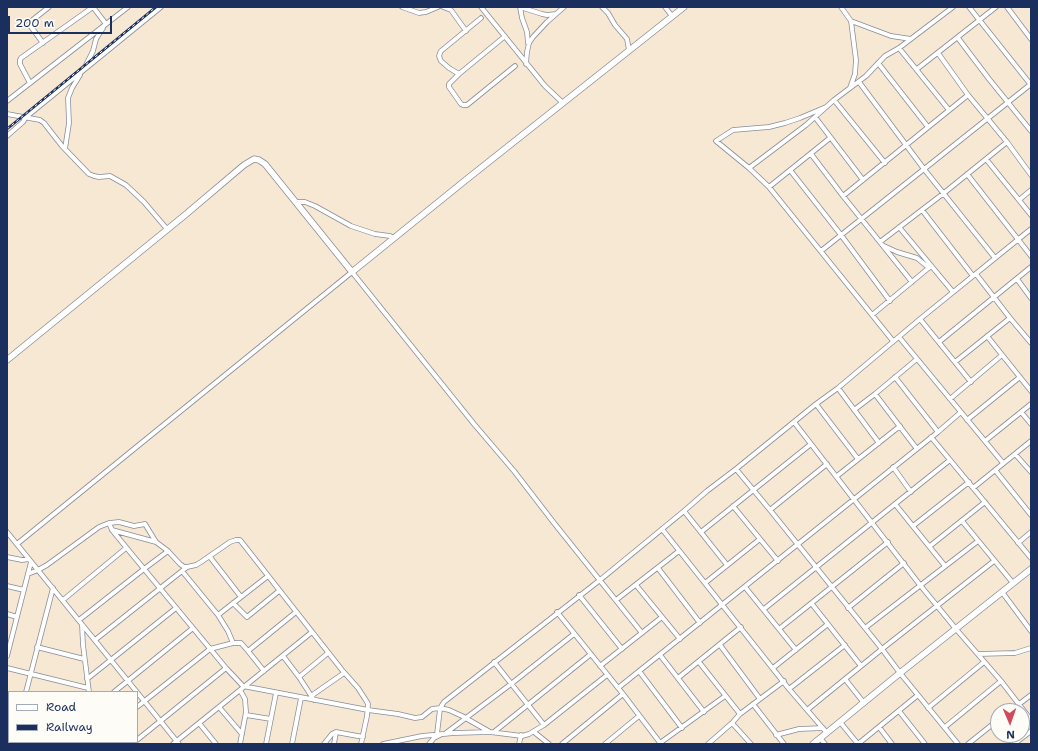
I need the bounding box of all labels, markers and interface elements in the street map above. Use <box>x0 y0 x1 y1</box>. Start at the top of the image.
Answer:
scale bar <box>10 8 114 34</box>
text: 200 m <box>15 15 54 31</box>
legend <box>8 691 138 743</box>
text: Road <box>46 699 76 715</box>
north arrow <box>990 703 1030 743</box>
text: Railway <box>46 719 93 735</box>
text: N <box>1006 727 1015 742</box>

